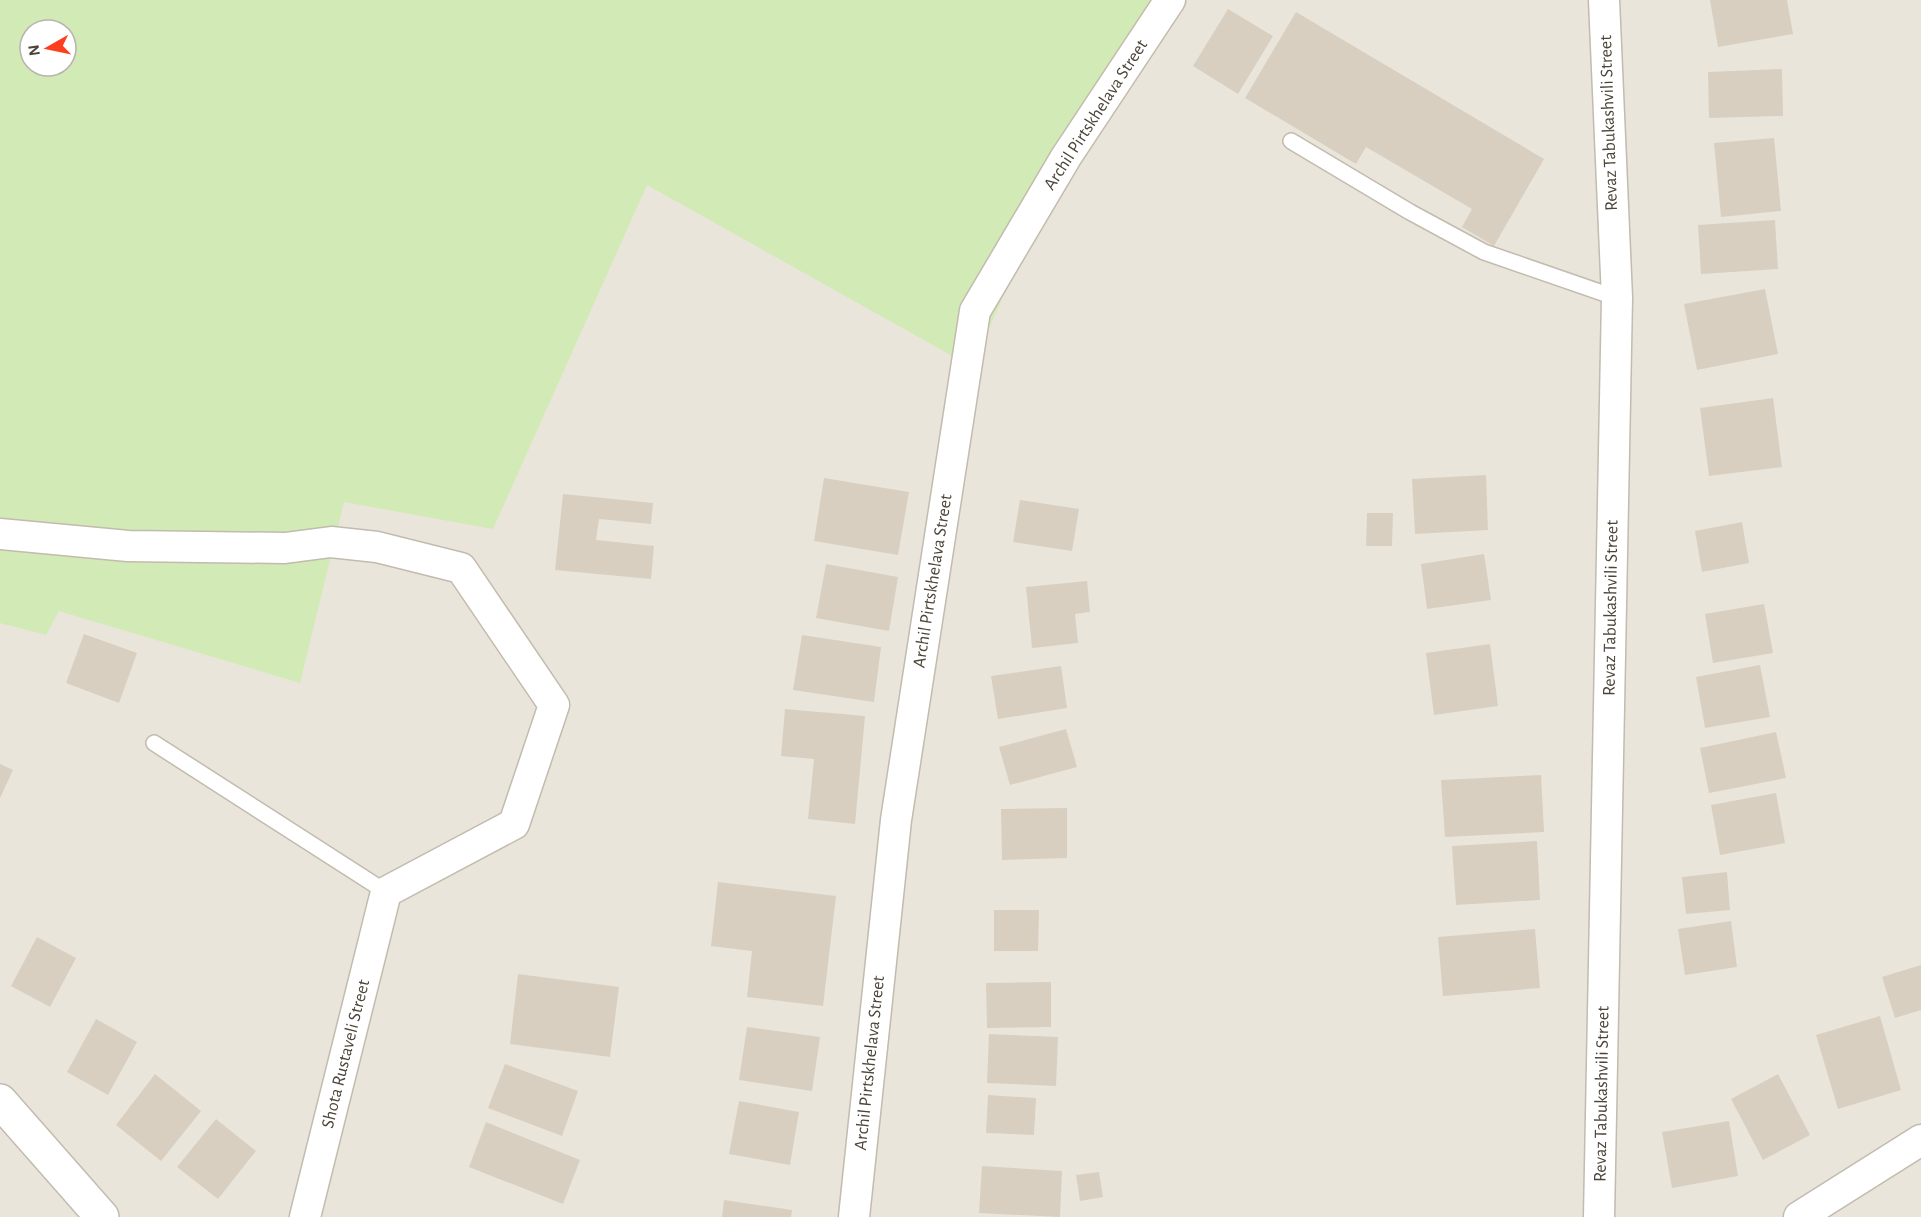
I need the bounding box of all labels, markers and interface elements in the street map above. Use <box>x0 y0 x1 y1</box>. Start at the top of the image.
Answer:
north arrow <box>18 18 78 78</box>
street label: Revaz Tabukashvili Street <box>1597 34 1621 211</box>
street label: Archil Pirtskhelava Street <box>1041 36 1151 193</box>
text: N <box>25 43 43 57</box>
street label: Archil Pirtskhelava Street <box>910 493 956 669</box>
street label: Revaz Tabukashvili Street <box>1600 520 1622 696</box>
street label: Archil Pirtskhelava Street <box>852 975 888 1151</box>
street label: Shota Rustaveli Street <box>319 978 373 1130</box>
street label: Revaz Tabukashvili Street <box>1591 1006 1613 1182</box>

